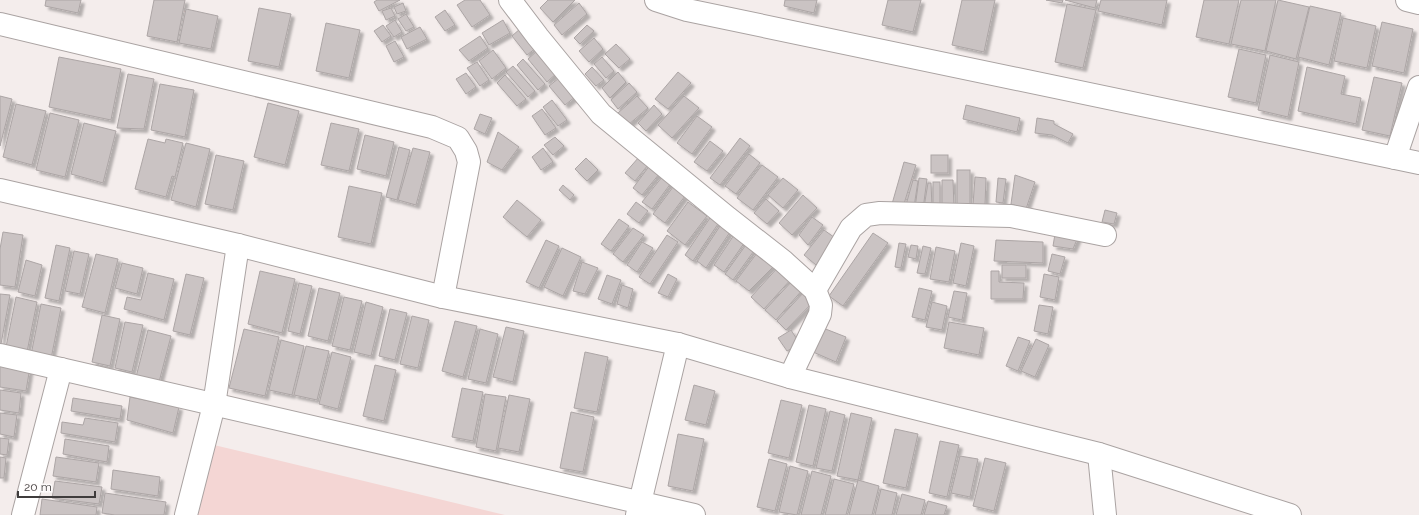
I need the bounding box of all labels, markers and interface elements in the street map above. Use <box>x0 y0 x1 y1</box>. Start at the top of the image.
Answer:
scale bar <box>18 473 95 499</box>
text: 20 m <box>24 480 52 494</box>

